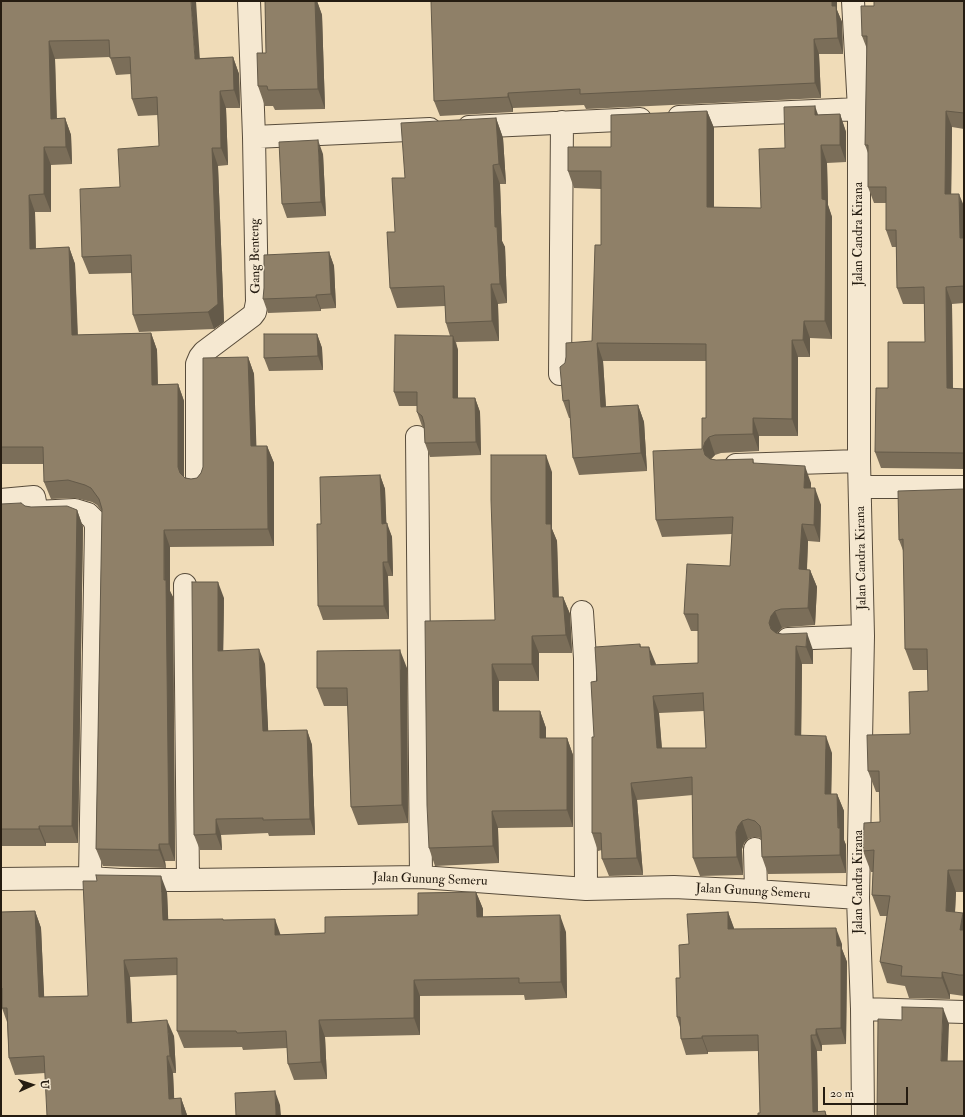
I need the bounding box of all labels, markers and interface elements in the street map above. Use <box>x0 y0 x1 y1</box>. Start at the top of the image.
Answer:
street label: Jalan Candra Kirana <box>851 182 867 286</box>
street label: Gang Benteng <box>248 218 264 294</box>
street label: Jalan Candra Kirana <box>853 506 871 610</box>
street label: Jalan Candra Kirana <box>851 830 867 934</box>
street label: Jalan Gunung Semeru <box>372 870 488 890</box>
street label: Jalan Gunung Semeru <box>695 881 811 903</box>
north arrow <box>12 1065 52 1105</box>
text: U <box>38 1079 51 1089</box>
scale bar <box>825 1079 910 1105</box>
text: 20 m <box>830 1086 854 1101</box>

